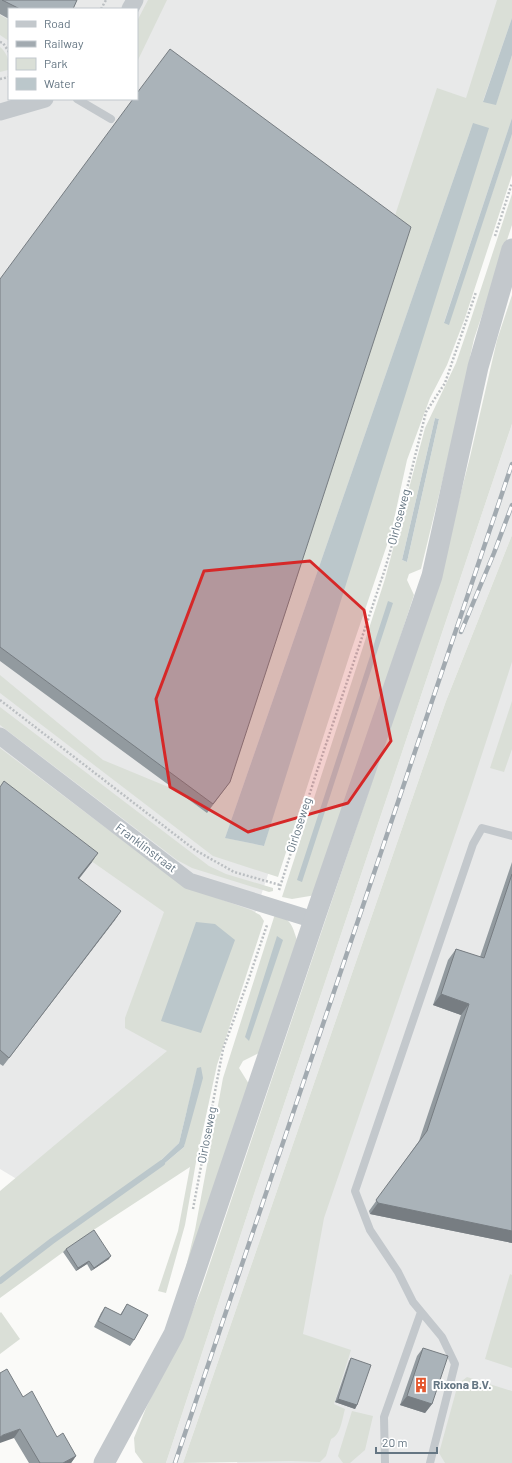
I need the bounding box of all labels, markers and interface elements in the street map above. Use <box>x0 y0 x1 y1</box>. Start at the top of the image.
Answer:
legend <box>8 8 138 100</box>
text: Road <box>44 16 71 30</box>
text: Railway <box>44 36 84 50</box>
text: Park <box>44 56 68 70</box>
text: Water <box>44 76 76 90</box>
street label: Oirloseweg <box>384 487 412 546</box>
street label: Oirloseweg <box>283 795 314 854</box>
street label: Franklinstraat <box>113 820 180 875</box>
street label: Oirloseweg <box>194 1105 218 1164</box>
building icon: Rixona B.V. <box>412 1376 430 1394</box>
place label: Rixona B.V. <box>433 1377 492 1391</box>
scale bar <box>376 1429 437 1455</box>
text: 20 m <box>382 1435 408 1449</box>

